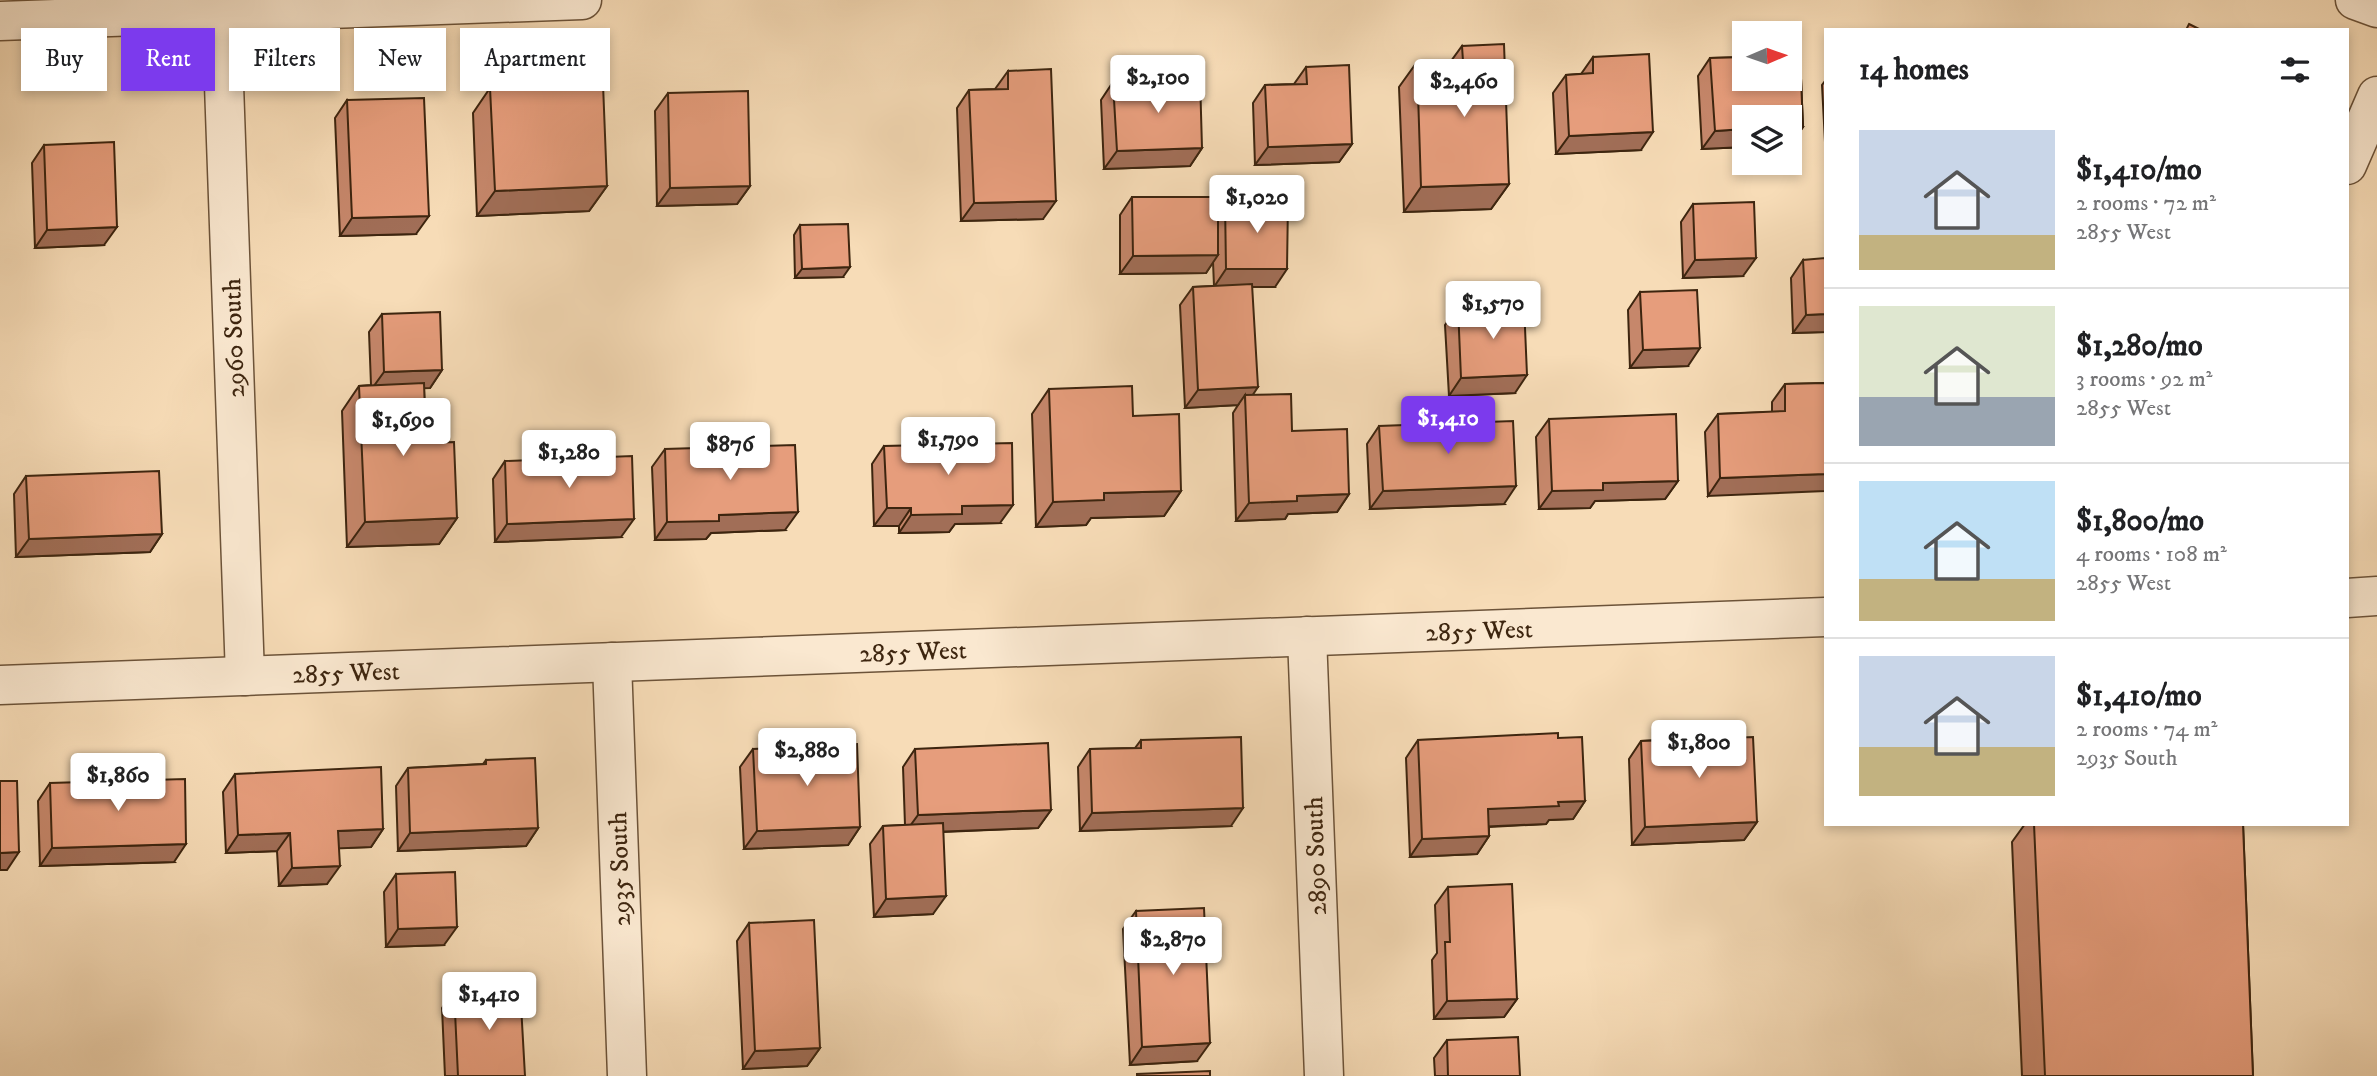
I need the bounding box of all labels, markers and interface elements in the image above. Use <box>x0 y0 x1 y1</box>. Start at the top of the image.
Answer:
north arrow <box>1732 21 1802 91</box>
map controls <box>1732 21 1802 175</box>
chip: Buy <box>21 28 107 91</box>
chip: Rent <box>121 28 215 91</box>
chip: Filters <box>229 28 340 91</box>
chip: New <box>354 28 446 91</box>
chip: Apartment <box>460 28 610 91</box>
icon: filters <box>2276 51 2314 89</box>
text: 14 homes <box>1859 52 1969 89</box>
pin: $2,100 <box>1101 55 1215 115</box>
pin: $2,460 <box>1407 60 1521 119</box>
text: $2,100 <box>1126 63 1190 92</box>
text: $2,460 <box>1430 67 1498 96</box>
button: layers <box>1732 105 1802 175</box>
text: $1,410/mo <box>2076 152 2202 189</box>
icon: home <box>1915 158 1999 242</box>
pin: $1,020 <box>1200 176 1314 235</box>
text: $1,020 <box>1225 183 1289 212</box>
text: 2 rooms · 72 m² <box>2076 189 2216 218</box>
text: 2855 West <box>2076 218 2171 247</box>
street label: 2960 South <box>216 277 253 398</box>
pin: $1,570 <box>1436 282 1550 341</box>
text: $1,570 <box>1462 289 1524 318</box>
text: $1,280/mo <box>2076 328 2203 365</box>
icon: home <box>1915 334 1999 418</box>
text: 3 rooms · 92 m² <box>2076 365 2213 394</box>
text: 2855 West <box>2076 394 2171 423</box>
pin: $1,410 <box>1391 396 1505 456</box>
pin: $1,690 <box>346 398 460 458</box>
text: $1,410 <box>1417 404 1479 433</box>
text: $1,690 <box>371 406 435 435</box>
pin: $1,790 <box>891 418 1005 477</box>
pin: $876 <box>689 422 771 482</box>
text: $1,790 <box>917 425 979 454</box>
pin: $1,280 <box>512 430 626 490</box>
text: $876 <box>706 430 754 459</box>
text: $1,280 <box>538 438 600 467</box>
text: $1,800/mo <box>2076 503 2204 540</box>
icon: home <box>1915 509 1999 593</box>
text: 4 rooms · 108 m² <box>2076 540 2227 569</box>
text: 2855 West <box>2076 569 2171 598</box>
street label: 2855 West <box>1425 613 1533 650</box>
street label: 2855 West <box>859 634 967 671</box>
street label: 2855 West <box>292 655 400 692</box>
text: $1,410/mo <box>2076 678 2202 715</box>
icon: home <box>1915 684 1999 768</box>
text: 2 rooms · 74 m² <box>2076 715 2217 744</box>
pin: $1,800 <box>1642 720 1756 780</box>
pin: $2,880 <box>750 728 864 788</box>
text: $1,800 <box>1667 728 1731 757</box>
text: $2,880 <box>774 736 840 765</box>
text: 2935 South <box>2076 744 2178 773</box>
pin: $1,860 <box>61 754 175 813</box>
text: $1,860 <box>86 761 150 790</box>
street label: 2890 South <box>1298 795 1335 916</box>
street label: 2935 South <box>602 811 639 927</box>
pin: $2,870 <box>1116 918 1230 977</box>
text: $2,870 <box>1140 925 1206 954</box>
pin: $1,410 <box>432 972 546 1032</box>
text: $1,410 <box>458 980 520 1009</box>

